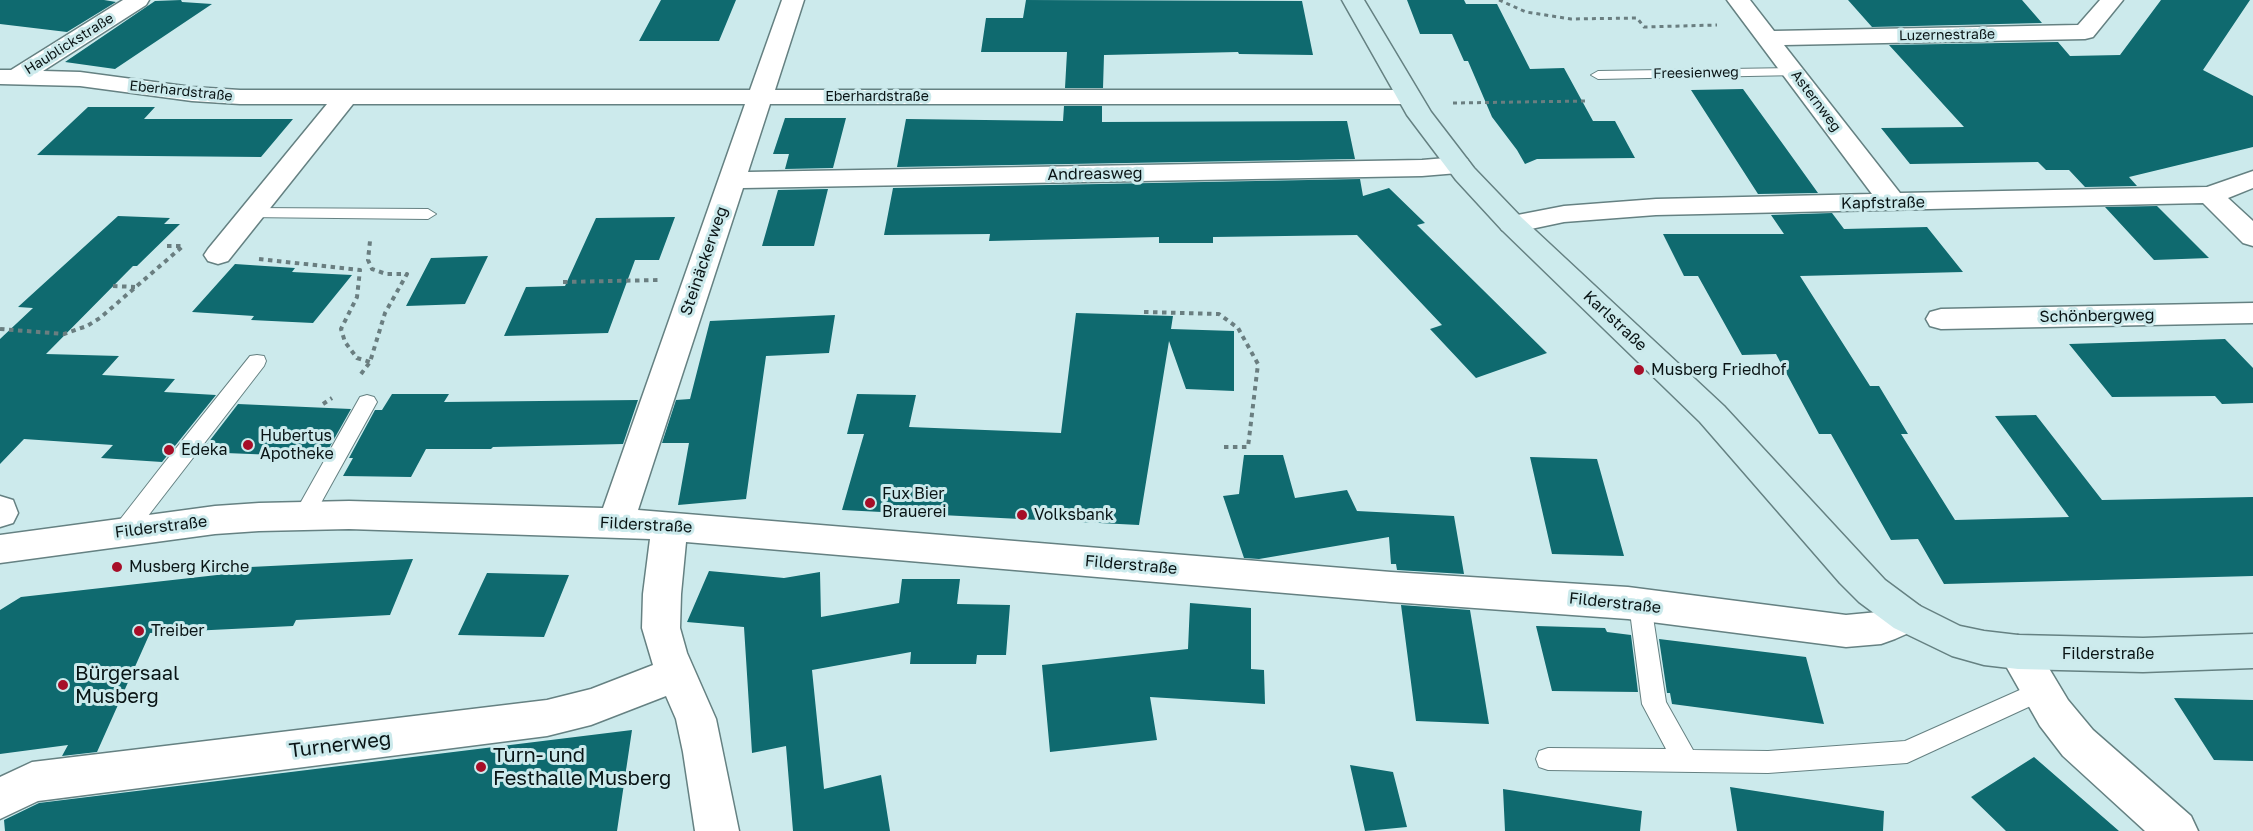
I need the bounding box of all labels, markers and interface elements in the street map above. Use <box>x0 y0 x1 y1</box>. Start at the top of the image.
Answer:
street label: Haublickstraße <box>21 10 117 78</box>
street label: Luzernestraße <box>1899 26 1995 44</box>
street label: Freesienweg <box>1653 64 1739 82</box>
street label: Asternweg <box>1788 67 1844 135</box>
street label: Eberhardstraße <box>129 77 233 105</box>
street label: Eberhardstraße <box>825 89 929 105</box>
street label: Andreasweg <box>1047 164 1143 184</box>
street label: Kapfstraße <box>1841 193 1925 213</box>
street label: Steinäckerweg <box>676 204 732 318</box>
street label: Karlstraße <box>1579 287 1651 355</box>
street label: Schönbergweg <box>2039 305 2155 327</box>
place label: Musberg Friedhof <box>1651 360 1786 380</box>
marker: Musberg Friedhof <box>1632 363 1646 377</box>
place label: Hubertus Apotheke <box>260 426 334 464</box>
marker: Hubertus Apotheke <box>241 438 255 452</box>
place label: Edeka <box>181 440 228 460</box>
marker: Edeka <box>162 443 176 457</box>
place label: Fux Bier Brauerei <box>882 484 946 522</box>
marker: Fux Bier Brauerei <box>863 496 877 510</box>
place label: Volksbank <box>1034 505 1114 525</box>
marker: Volksbank <box>1015 508 1029 522</box>
street label: Filderstraße <box>114 512 208 542</box>
street label: Filderstraße <box>599 513 693 537</box>
street label: Filderstraße <box>1084 551 1178 579</box>
place label: Musberg Kirche <box>129 557 249 577</box>
marker: Musberg Kirche <box>110 560 124 574</box>
street label: Filderstraße <box>1568 589 1662 617</box>
place label: Treiber <box>151 621 204 641</box>
marker: Treiber <box>132 624 146 638</box>
street label: Filderstraße <box>2062 644 2154 664</box>
place label: Bürgersaal Musberg <box>75 662 179 709</box>
marker: Bürgersaal Musberg <box>56 678 70 692</box>
street label: Turnerweg <box>288 727 392 763</box>
place label: Turn- und Festhalle Musberg <box>493 744 671 791</box>
marker: Turn- und Festhalle Musberg <box>474 760 488 774</box>

